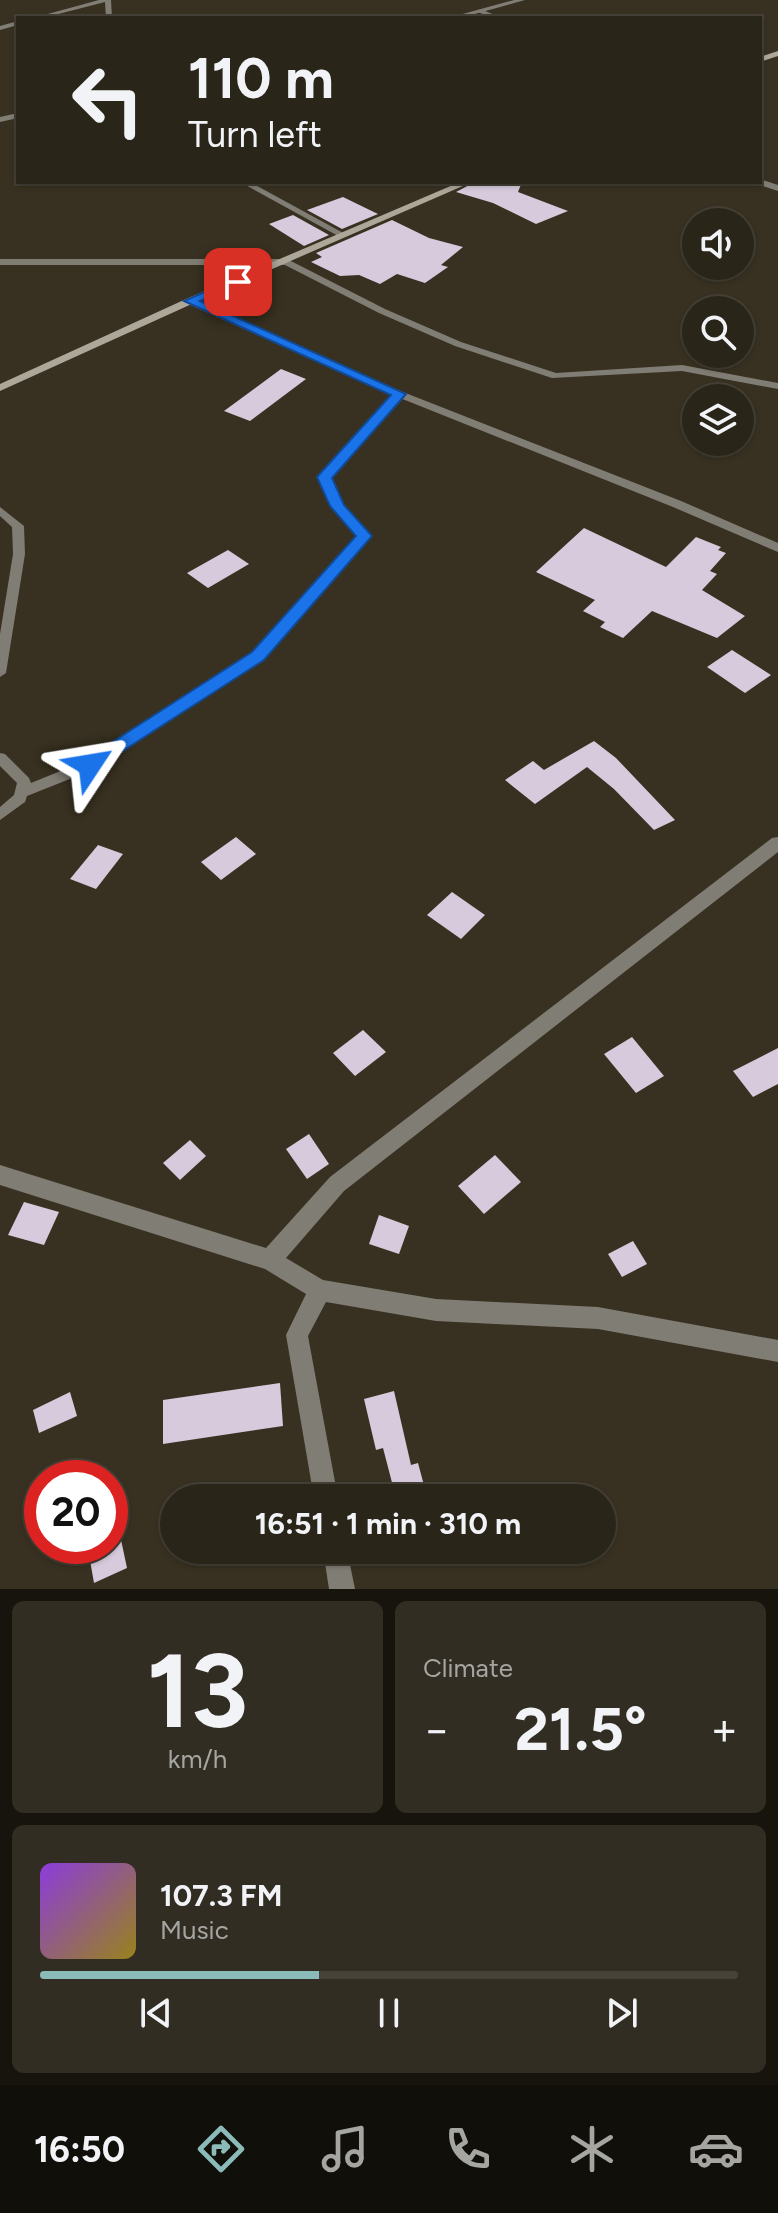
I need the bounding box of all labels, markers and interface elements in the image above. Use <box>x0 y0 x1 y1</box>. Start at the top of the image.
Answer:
text: 110 m <box>188 45 334 112</box>
icon: left <box>56 48 160 152</box>
text: Turn left <box>188 113 322 156</box>
map controls <box>682 208 754 456</box>
button: sound <box>682 208 754 280</box>
pin <box>204 248 272 316</box>
icon: arrive <box>216 260 260 304</box>
button: search <box>682 296 754 368</box>
button: layers <box>682 384 754 456</box>
position arrow <box>48 723 132 807</box>
speed limit sign: 20 <box>24 1460 128 1564</box>
text: 16:51 · 1 min · 310 m <box>255 1505 521 1542</box>
text: 13 <box>147 1628 248 1753</box>
text: Climate <box>423 1652 513 1684</box>
text: 21.5° <box>514 1693 647 1765</box>
text: − <box>423 1703 450 1756</box>
text: + <box>711 1703 738 1756</box>
text: km/h <box>168 1743 227 1775</box>
text: 107.3 FM <box>160 1877 282 1914</box>
text: Music <box>160 1914 229 1946</box>
icon: previous <box>134 1991 178 2035</box>
icon: pause <box>367 1991 411 2035</box>
icon: next <box>600 1991 644 2035</box>
icon: directions <box>193 2121 249 2177</box>
icon: music <box>317 2121 373 2177</box>
icon: phone <box>440 2121 496 2177</box>
icon: climate <box>564 2121 620 2177</box>
icon: car <box>688 2121 744 2177</box>
text: 16:50 <box>34 2128 125 2171</box>

